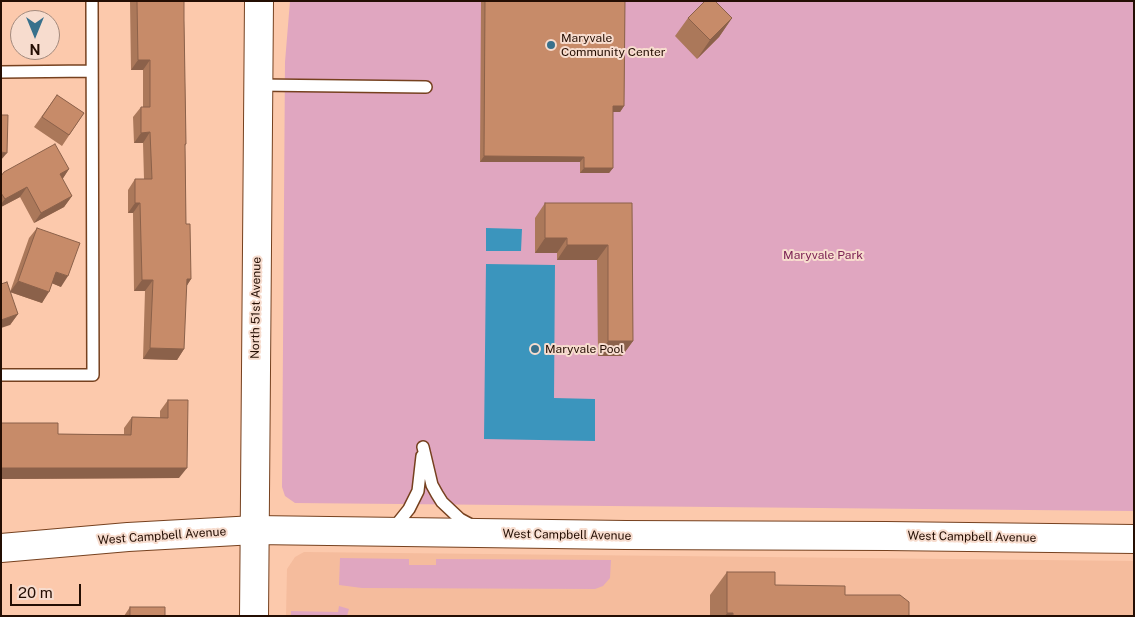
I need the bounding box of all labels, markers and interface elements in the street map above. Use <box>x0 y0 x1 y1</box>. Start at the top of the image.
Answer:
north arrow <box>10 10 60 60</box>
place label: Maryvale Community Center <box>561 31 665 59</box>
marker: Maryvale Community Center <box>545 39 557 51</box>
text: N <box>30 41 40 57</box>
park label: Maryvale Park <box>783 248 863 262</box>
street label: North 51st Avenue <box>248 257 264 359</box>
place label: Maryvale Pool <box>545 342 624 356</box>
marker: Maryvale Pool <box>529 343 541 355</box>
street label: West Campbell Avenue <box>97 524 227 548</box>
street label: West Campbell Avenue <box>503 527 631 543</box>
street label: West Campbell Avenue <box>908 529 1036 545</box>
scale bar <box>12 574 84 606</box>
text: 20 m <box>18 584 53 601</box>

